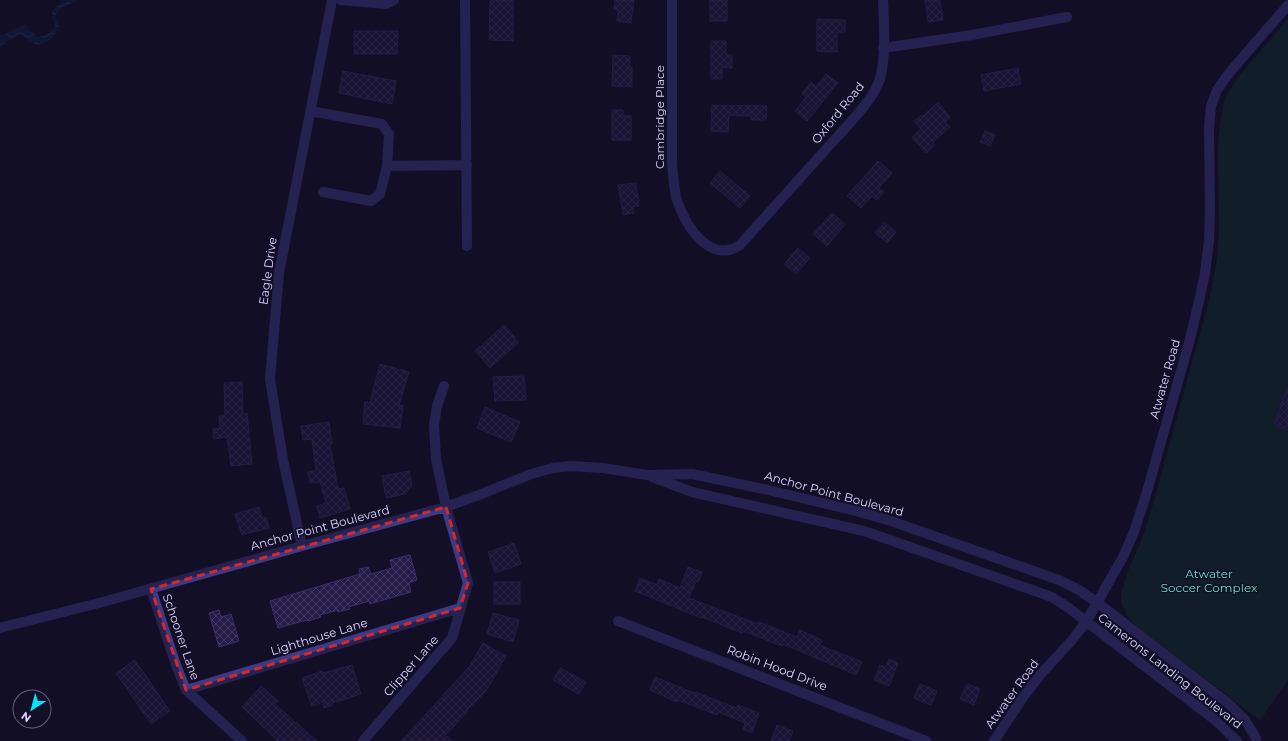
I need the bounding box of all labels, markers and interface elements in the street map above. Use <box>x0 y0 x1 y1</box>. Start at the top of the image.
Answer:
street label: Cambridge Place <box>652 65 667 169</box>
street label: Oxford Road <box>808 79 867 147</box>
street label: Eagle Drive <box>255 236 280 306</box>
street label: Atwater Road <box>1146 337 1183 420</box>
street label: Anchor Point Boulevard <box>763 468 905 519</box>
street label: Anchor Point Boulevard <box>249 502 391 553</box>
park label: Atwater Soccer Complex <box>1161 566 1258 595</box>
street label: Schooner Lane <box>160 592 203 682</box>
street label: Camerons Landing Boulevard <box>1095 610 1245 732</box>
street label: Lighthouse Lane <box>268 615 369 658</box>
street label: Clipper Lane <box>380 632 441 699</box>
street label: Robin Hood Drive <box>725 641 830 694</box>
street label: Atwater Road <box>981 656 1042 731</box>
north arrow <box>12 689 52 729</box>
text: N <box>18 709 34 725</box>

